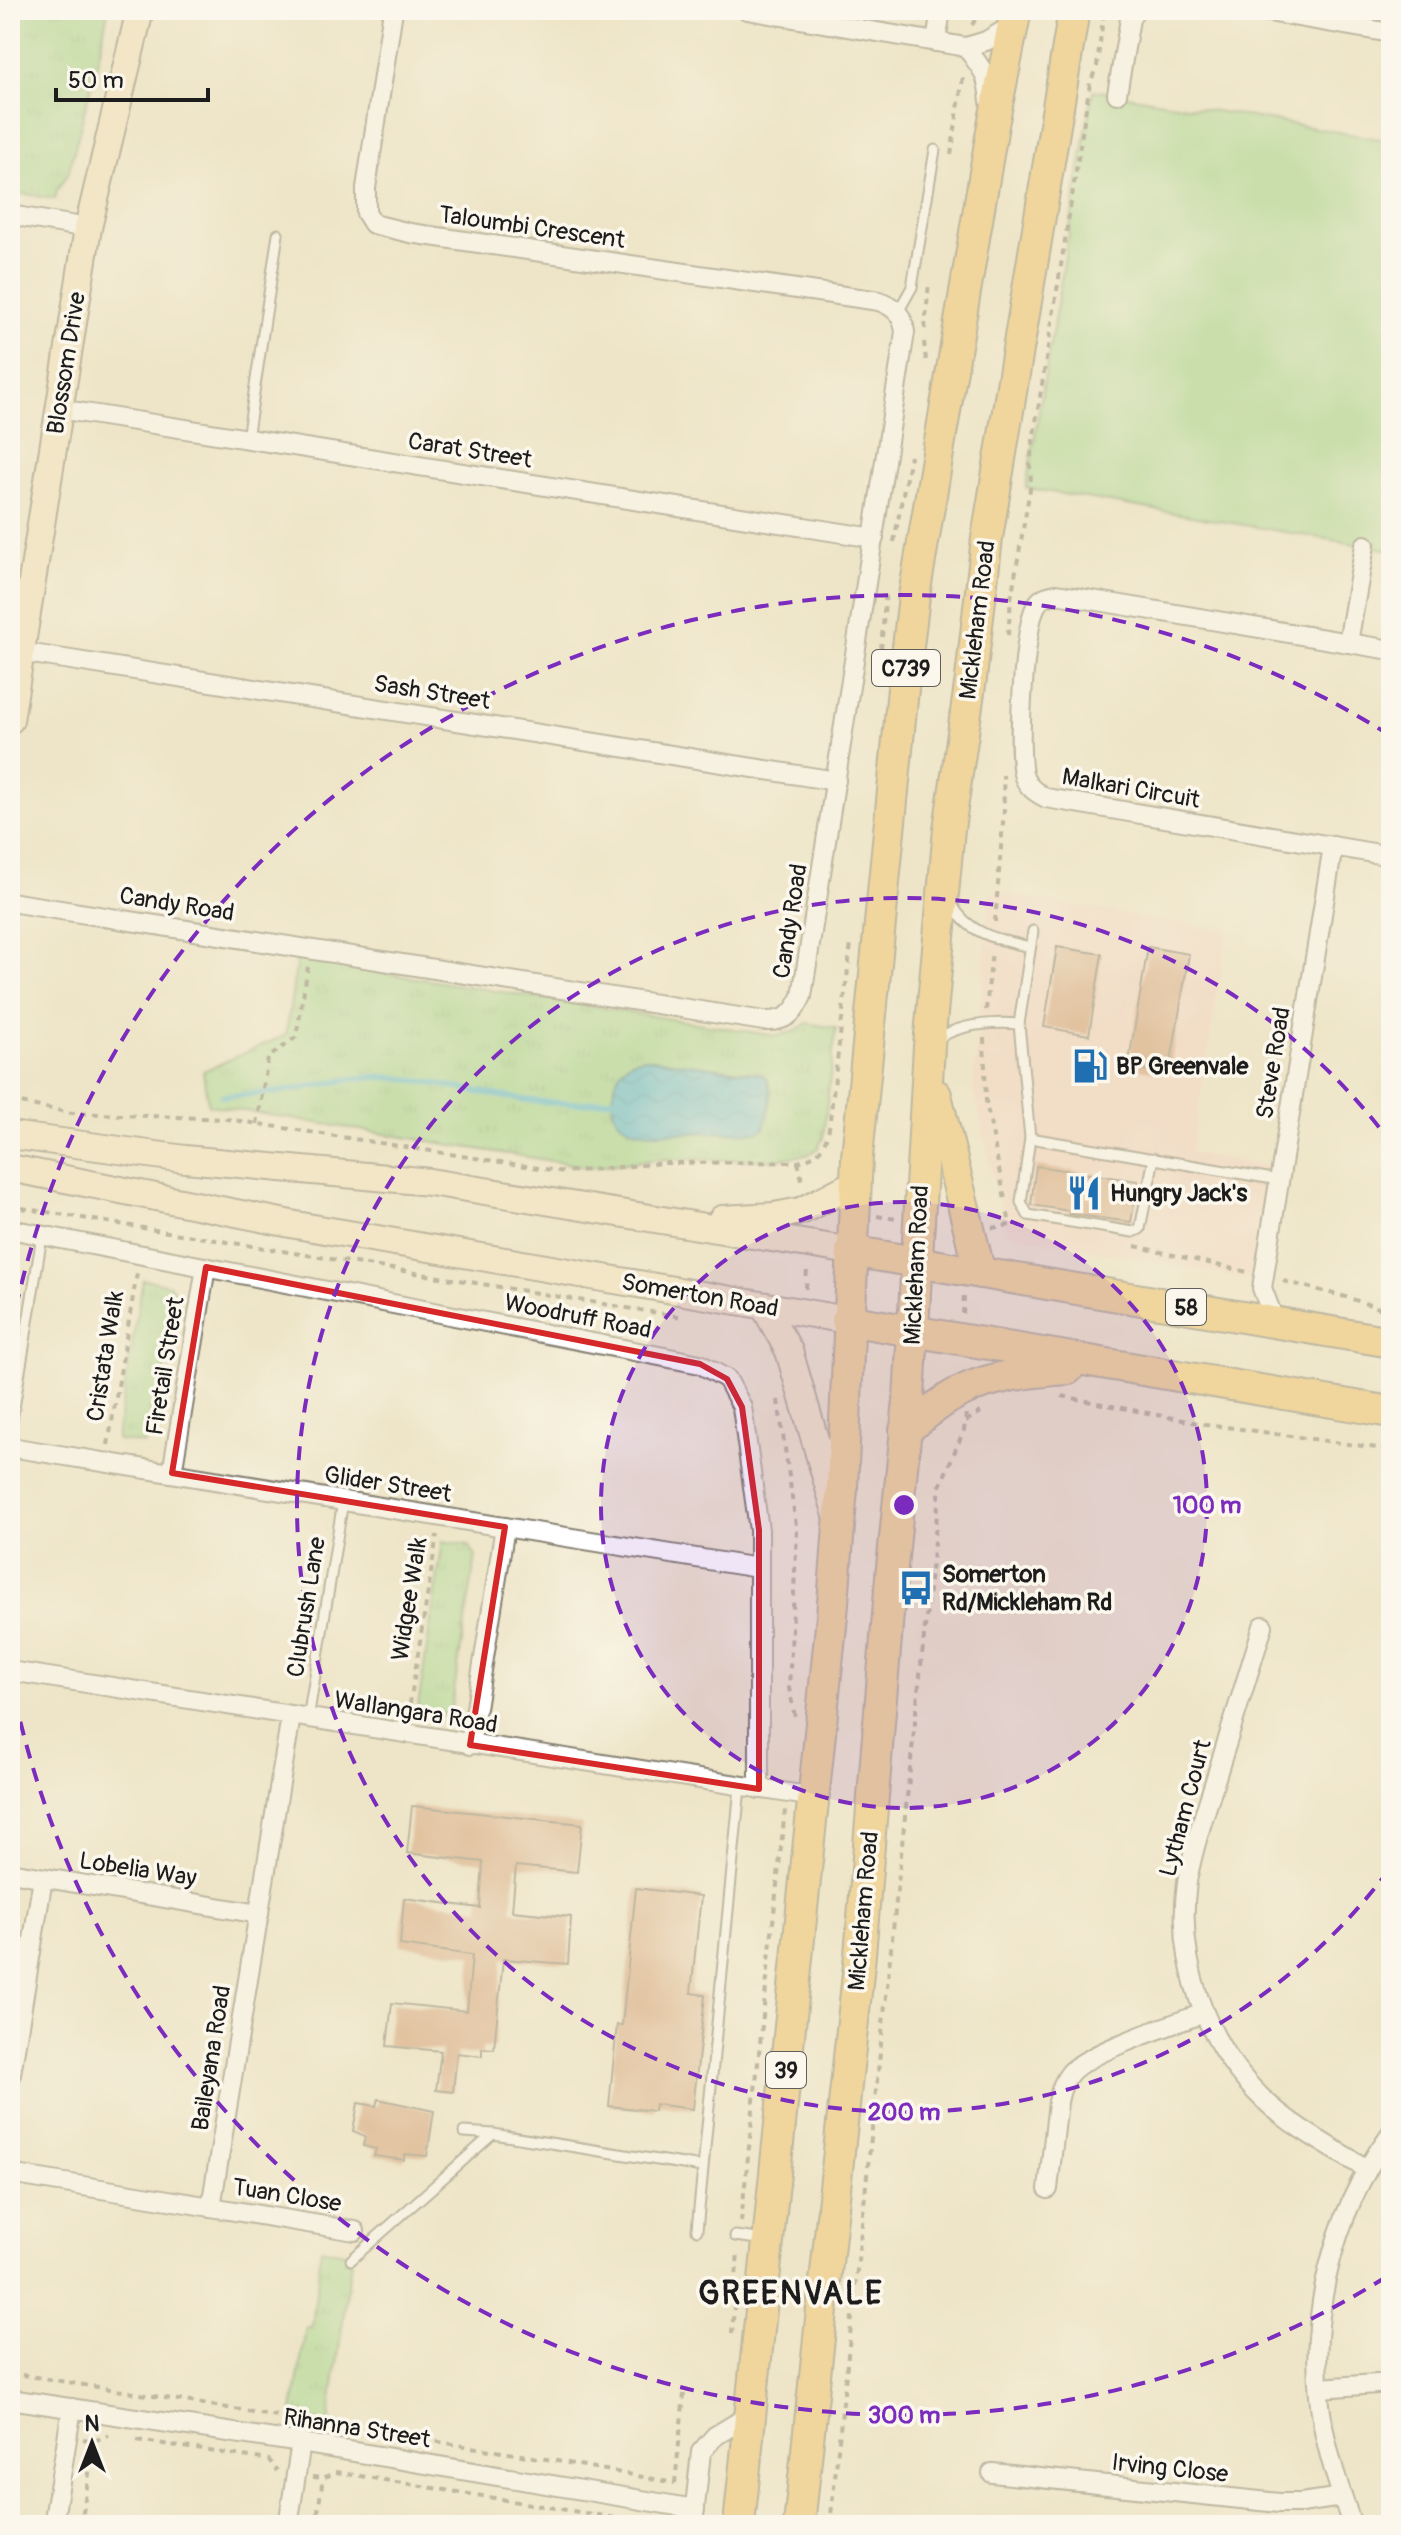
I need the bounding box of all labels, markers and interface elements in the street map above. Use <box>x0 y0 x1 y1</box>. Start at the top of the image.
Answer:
scale bar <box>56 52 208 102</box>
text: 50 m <box>68 66 124 95</box>
street label: Taloumbi Crescent <box>437 200 627 255</box>
street label: Blossom Drive <box>41 290 92 436</box>
street label: Carat Street <box>406 426 534 475</box>
street label: Mickleham Road <box>953 539 1002 701</box>
road number: C739 <box>872 650 940 686</box>
street label: Sash Street <box>372 669 493 716</box>
street label: Malkari Circuit <box>1060 762 1202 815</box>
street label: Candy Road <box>767 862 814 980</box>
street label: Candy Road <box>118 881 236 928</box>
street label: Steve Road <box>1250 1005 1297 1121</box>
fuel station icon: BP Greenvale <box>1071 1047 1109 1085</box>
place label: BP Greenvale <box>1116 1052 1249 1081</box>
restaurant icon: Hungry Jack's <box>1065 1174 1103 1212</box>
place label: Hungry Jack's <box>1110 1179 1248 1208</box>
street label: Mickleham Road <box>898 1184 935 1346</box>
street label: Somerton Road <box>619 1267 781 1324</box>
street label: Woodruff Road <box>502 1288 654 1345</box>
street label: Cristata Walk <box>81 1289 130 1423</box>
road number: 58 <box>1166 1289 1206 1325</box>
street label: Firetail Street <box>140 1294 191 1437</box>
street label: Glider Street <box>322 1460 454 1509</box>
centre of rings <box>890 1491 918 1519</box>
text: 100 m <box>1173 1491 1241 1520</box>
street label: Clubrush Lane <box>281 1535 332 1679</box>
street label: Widgee Walk <box>385 1535 434 1663</box>
place label: Somerton Rd/Mickleham Rd <box>942 1560 1112 1617</box>
bus stop icon: Somerton Rd/Mickleham Rd <box>897 1569 935 1607</box>
street label: Wallangara Road <box>332 1685 500 1740</box>
street label: Lytham Court <box>1153 1736 1218 1880</box>
street label: Mickleham Road <box>842 1830 885 1992</box>
street label: Lobelia Way <box>77 1846 199 1893</box>
street label: Baileyana Road <box>186 1983 237 2133</box>
road number: 39 <box>766 2052 806 2088</box>
text: 200 m <box>868 2098 940 2127</box>
street label: Tuan Close <box>230 2173 344 2218</box>
district label: GREENVALE <box>698 2274 884 2314</box>
text: 300 m <box>868 2401 940 2430</box>
north arrow <box>52 2403 132 2483</box>
street label: Rihanna Street <box>281 2403 433 2454</box>
text: N <box>85 2410 100 2438</box>
street label: Irving Close <box>1110 2448 1230 2489</box>

